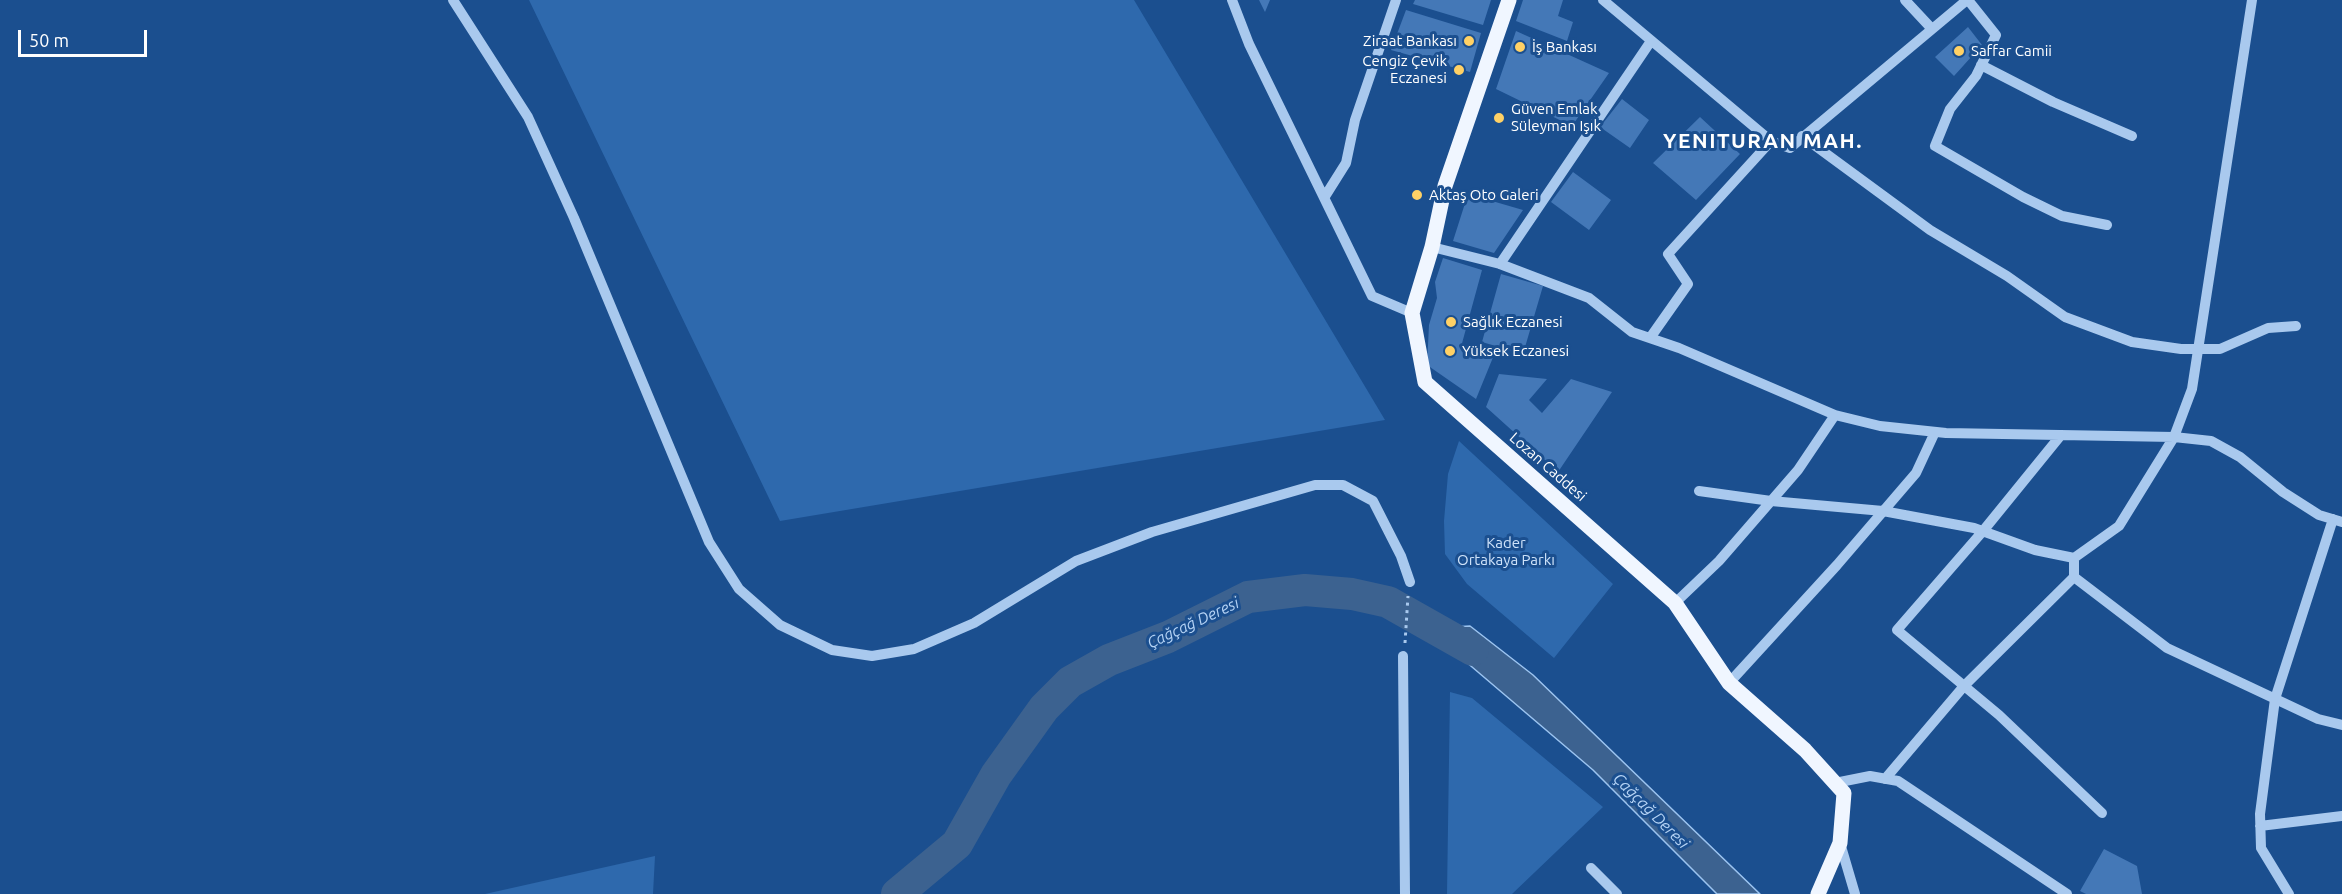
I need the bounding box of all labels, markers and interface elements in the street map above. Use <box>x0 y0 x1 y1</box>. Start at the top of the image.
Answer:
scale bar <box>21 18 150 56</box>
text: 50 m <box>29 30 69 50</box>
place label: Ziraat Bankası <box>1363 32 1457 50</box>
marker: Ziraat Bankası <box>1462 34 1476 48</box>
place label: İş Bankası <box>1532 38 1597 56</box>
marker: İş Bankası <box>1513 40 1527 54</box>
place label: Saffar Camii <box>1971 42 2052 60</box>
marker: Saffar Camii <box>1952 44 1966 58</box>
place label: Cengiz Çevik Eczanesi <box>1362 52 1447 87</box>
marker: Cengiz Çevik Eczanesi <box>1452 63 1466 77</box>
place label: Güven Emlak Süleyman Işık <box>1511 100 1601 135</box>
marker: Güven Emlak Süleyman Işık <box>1492 111 1506 125</box>
district label: YENITURAN MAH. <box>1663 128 1863 154</box>
place label: Aktaş Oto Galeri <box>1429 186 1539 204</box>
marker: Aktaş Oto Galeri <box>1410 188 1424 202</box>
place label: Sağlık Eczanesi <box>1463 313 1563 331</box>
marker: Sağlık Eczanesi <box>1444 315 1458 329</box>
place label: Yüksek Eczanesi <box>1462 342 1569 360</box>
marker: Yüksek Eczanesi <box>1443 344 1457 358</box>
street label: Lozan Caddesi <box>1506 429 1590 505</box>
park label: Kader Ortakaya Parkı <box>1457 534 1555 569</box>
water label: Çağçağ Deresi <box>1144 593 1242 653</box>
water label: Çağçağ Deresi <box>1609 769 1693 853</box>

